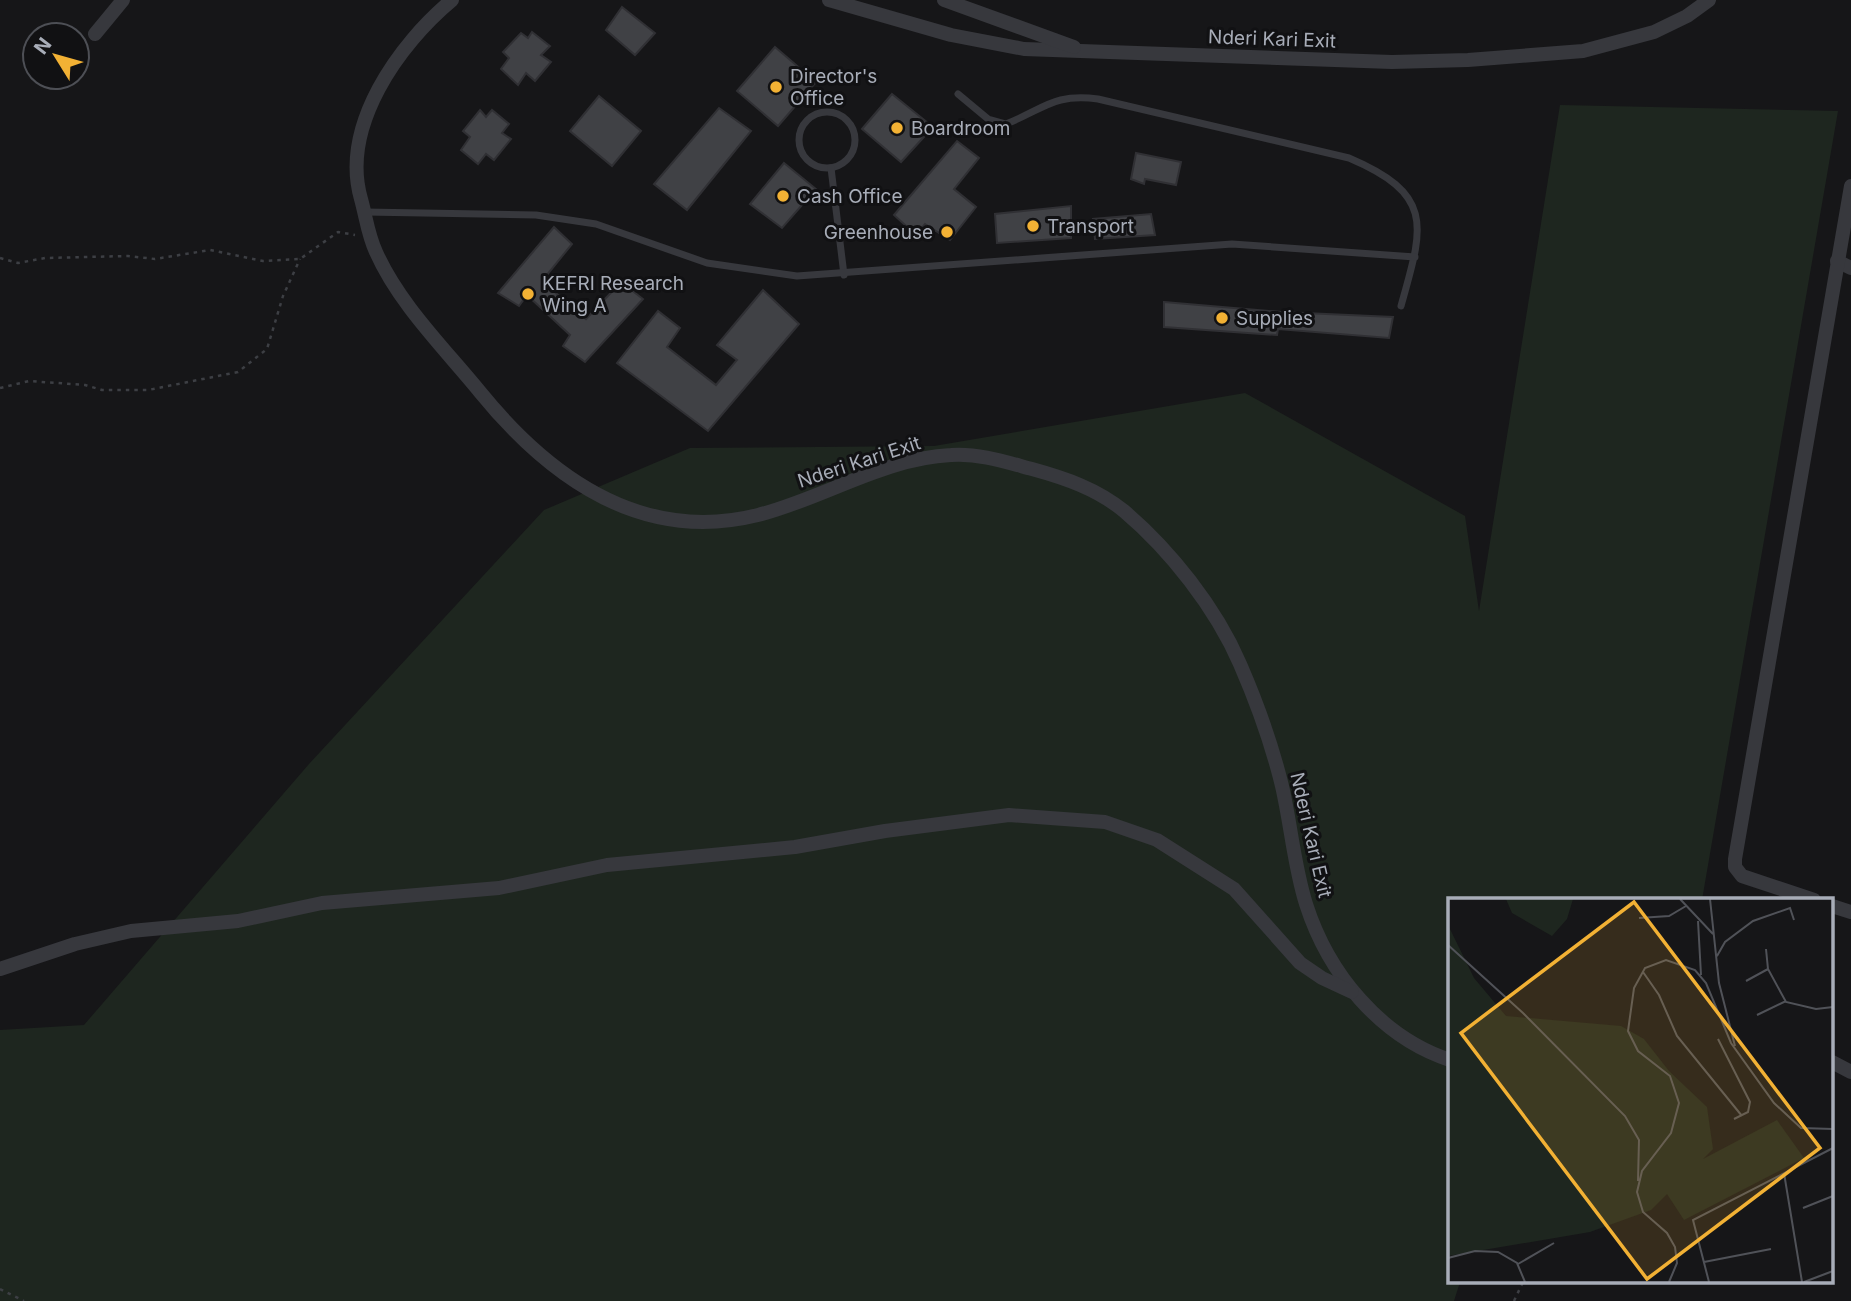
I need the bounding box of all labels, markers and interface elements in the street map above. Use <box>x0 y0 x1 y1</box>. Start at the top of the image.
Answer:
north arrow <box>21 21 91 91</box>
street label: Nderi Kari Exit <box>1208 25 1336 53</box>
text: N <box>29 33 56 59</box>
place label: Director's Office <box>790 65 877 110</box>
marker: Director's Office <box>768 79 784 95</box>
place label: Boardroom <box>911 117 1010 140</box>
marker: Boardroom <box>889 120 905 136</box>
place label: Cash Office <box>797 185 903 208</box>
marker: Cash Office <box>775 188 791 204</box>
place label: Transport <box>1047 215 1134 238</box>
marker: Transport <box>1025 218 1041 234</box>
place label: Greenhouse <box>824 221 933 244</box>
marker: Greenhouse <box>939 224 955 240</box>
place label: KEFRI Research Wing A <box>542 272 684 317</box>
marker: KEFRI Research Wing A <box>520 286 536 302</box>
place label: Supplies <box>1236 307 1313 330</box>
marker: Supplies <box>1214 310 1230 326</box>
street label: Nderi Kari Exit <box>795 431 923 493</box>
street label: Nderi Kari Exit <box>1285 770 1337 900</box>
inset map <box>1448 898 1834 1284</box>

